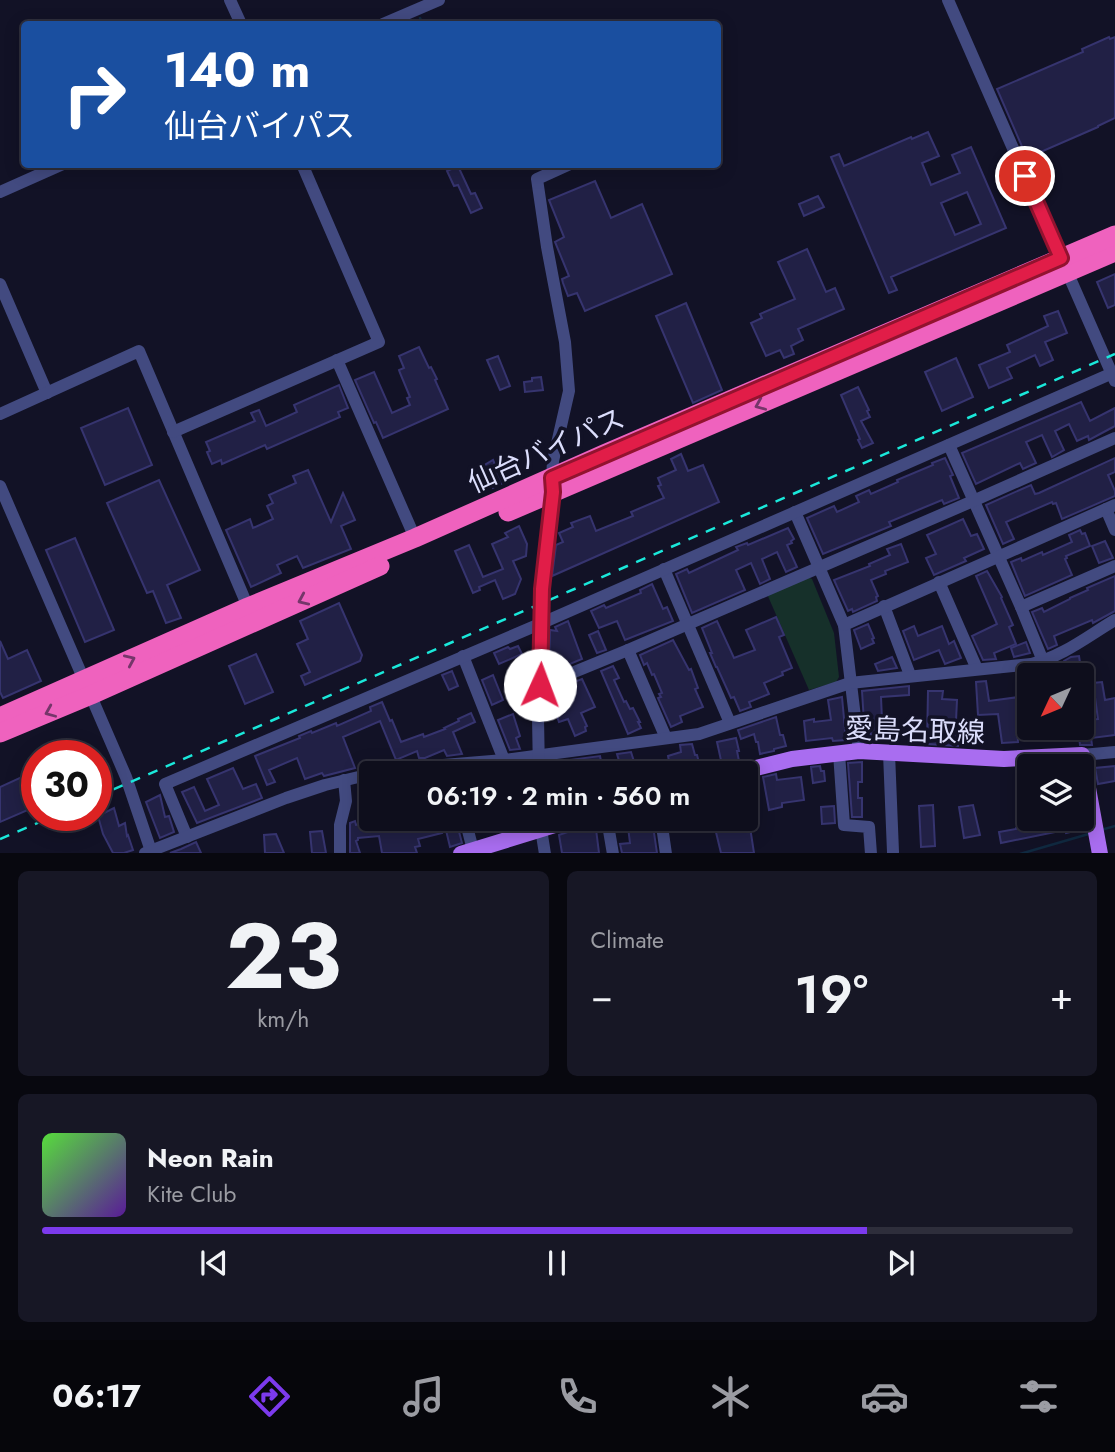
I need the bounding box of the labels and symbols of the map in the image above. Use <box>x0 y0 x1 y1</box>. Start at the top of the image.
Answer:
pin <box>995 146 1055 206</box>
one-way arrow <box>755 396 767 410</box>
street label: 仙台バイパス <box>461 398 631 503</box>
one-way arrow <box>298 592 310 606</box>
position arrow <box>503 648 577 722</box>
one-way arrow <box>123 654 135 668</box>
north arrow <box>1017 663 1094 740</box>
one-way arrow <box>45 704 57 718</box>
street label: 愛島名取線 <box>844 708 986 753</box>
speed limit sign: 30 <box>21 740 112 831</box>

